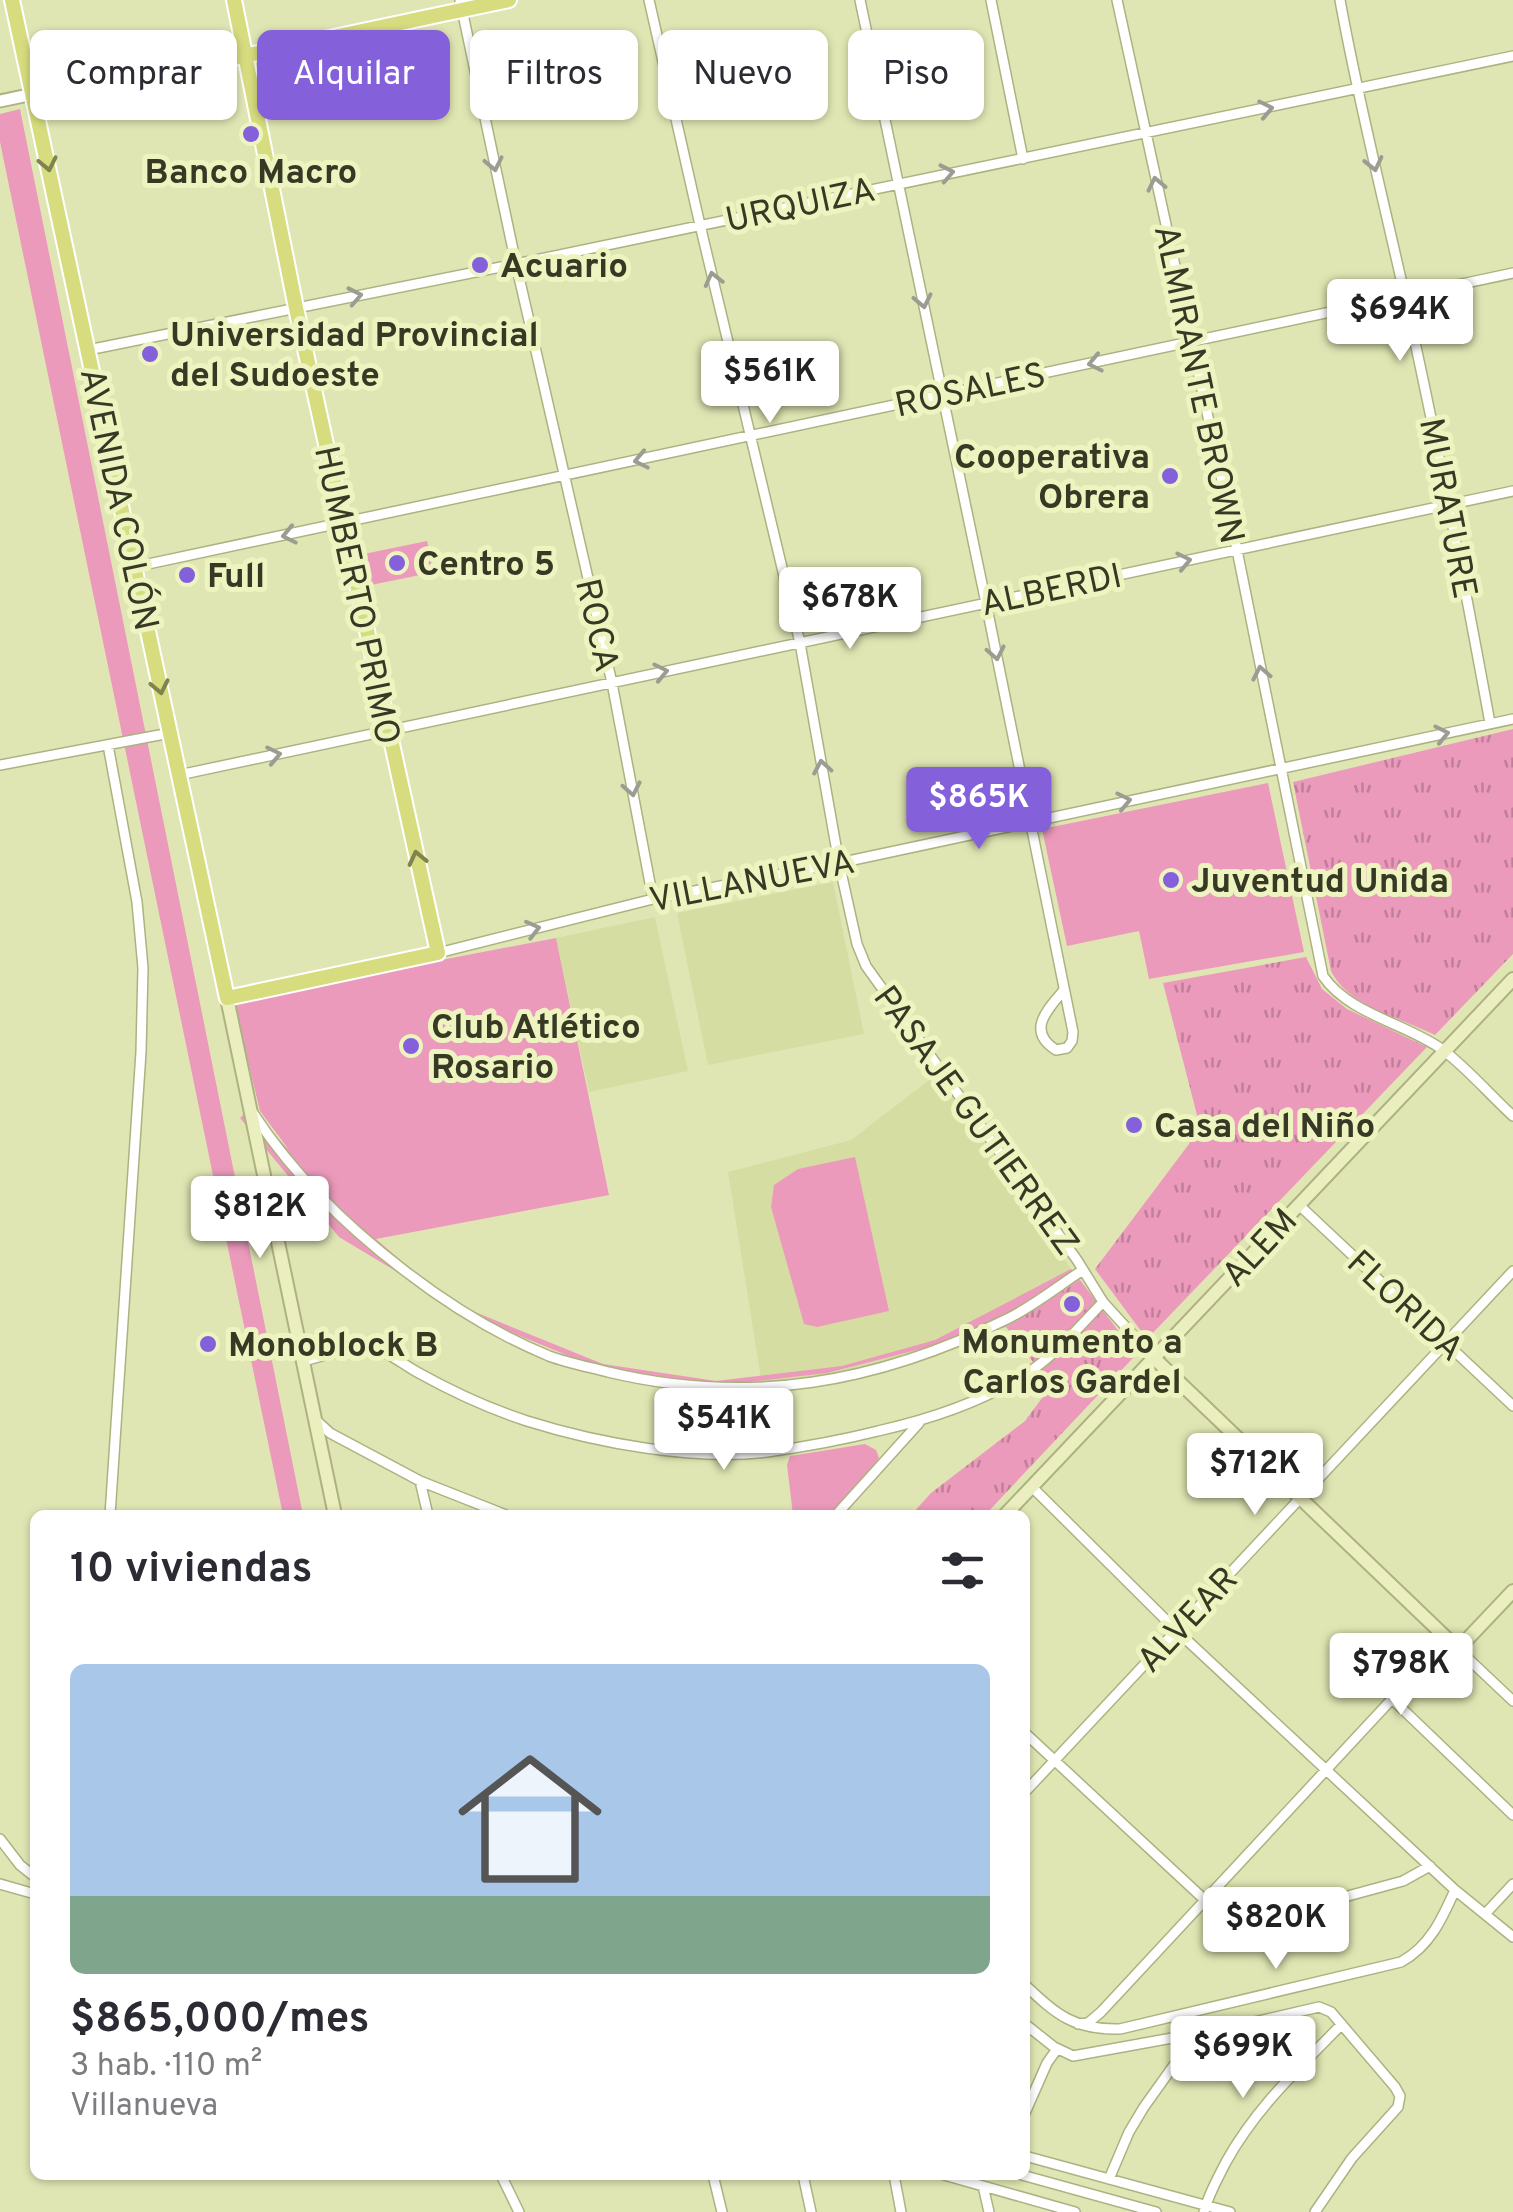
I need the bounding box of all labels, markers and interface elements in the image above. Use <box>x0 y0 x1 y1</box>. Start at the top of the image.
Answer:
chip: Comprar <box>30 30 237 120</box>
chip: Alquilar <box>257 30 450 120</box>
chip: Filtros <box>470 30 638 120</box>
chip: Nuevo <box>658 30 828 120</box>
chip: Piso <box>848 30 984 120</box>
one-way arrow <box>1257 100 1274 121</box>
marker: Banco Macro <box>240 123 262 145</box>
place label: Banco Macro <box>145 152 357 196</box>
one-way arrow <box>36 155 57 172</box>
one-way arrow <box>483 155 504 172</box>
one-way arrow <box>1362 155 1383 172</box>
one-way arrow <box>938 164 955 185</box>
street label: URQUIZA <box>722 170 880 244</box>
one-way arrow <box>1147 176 1168 193</box>
street label: ALMIRANTE BROWN <box>1142 221 1252 548</box>
place label: Acuario <box>500 246 628 290</box>
marker: Acuario <box>469 254 491 276</box>
one-way arrow <box>704 271 725 288</box>
pin: $694K <box>1330 279 1470 364</box>
one-way arrow <box>346 287 363 308</box>
text: $694K <box>1349 291 1451 331</box>
one-way arrow <box>911 292 932 309</box>
place label: Universidad Provincial del Sudoeste <box>170 315 539 399</box>
pin: $561K <box>700 341 840 426</box>
marker: Universidad Provincial del Sudoeste <box>139 343 161 365</box>
one-way arrow <box>1087 351 1104 372</box>
text: $561K <box>723 353 817 393</box>
street label: ROSALES <box>891 355 1050 429</box>
street label: AVENIDA COLÓN <box>68 364 167 635</box>
street label: MURATURE <box>1407 414 1485 603</box>
place label: Cooperativa Obrera <box>954 437 1150 521</box>
street label: HUMBERTO PRIMO <box>302 442 408 749</box>
one-way arrow <box>632 448 649 469</box>
marker: Cooperativa Obrera <box>1159 465 1181 487</box>
one-way arrow <box>280 523 297 544</box>
place label: Centro 5 <box>417 544 555 588</box>
marker: Centro 5 <box>386 552 408 574</box>
one-way arrow <box>1175 552 1192 573</box>
place label: Full <box>207 556 265 600</box>
street label: ALBERDI <box>977 556 1126 628</box>
marker: Full <box>176 564 198 586</box>
pin: $678K <box>780 567 920 652</box>
street label: ROCA <box>563 575 627 677</box>
text: $678K <box>801 579 899 619</box>
one-way arrow <box>985 645 1006 662</box>
one-way arrow <box>652 663 669 684</box>
one-way arrow <box>1252 665 1273 682</box>
one-way arrow <box>148 678 169 695</box>
one-way arrow <box>1433 724 1450 745</box>
one-way arrow <box>265 746 282 767</box>
one-way arrow <box>812 759 833 775</box>
pin: $865K <box>909 767 1049 852</box>
text: $865K <box>928 779 1030 819</box>
one-way arrow <box>621 781 642 797</box>
one-way arrow <box>1115 792 1132 813</box>
street label: VILLANUEVA <box>646 841 859 924</box>
one-way arrow <box>407 850 428 867</box>
place label: Juventud Unida <box>1191 861 1449 905</box>
marker: Juventud Unida <box>1160 869 1182 891</box>
one-way arrow <box>524 920 541 941</box>
street label: PASAJE GUTIERREZ <box>862 978 1087 1265</box>
place label: Club Atlético Rosario <box>431 1007 641 1091</box>
marker: Club Atlético Rosario <box>400 1035 422 1057</box>
place label: Casa del Niño <box>1154 1106 1375 1150</box>
marker: Casa del Niño <box>1123 1114 1145 1136</box>
pin: $812K <box>190 1176 330 1261</box>
text: $812K <box>213 1188 307 1228</box>
street label: ALEM <box>1214 1201 1308 1298</box>
street label: FLORIDA <box>1336 1242 1472 1372</box>
marker: Monumento a Carlos Gardel <box>1061 1293 1083 1315</box>
place label: Monumento a Carlos Gardel <box>961 1322 1183 1406</box>
place label: Monoblock B <box>228 1325 438 1369</box>
marker: Monoblock B <box>197 1333 219 1355</box>
pin: $541K <box>654 1388 794 1473</box>
text: $541K <box>676 1400 772 1440</box>
pin: $712K <box>1185 1433 1325 1518</box>
text: $712K <box>1209 1445 1301 1485</box>
icon: filters <box>935 1543 990 1598</box>
text: 10 viviendas <box>70 1544 312 1597</box>
street label: ALVEAR <box>1129 1559 1249 1683</box>
pin: $798K <box>1331 1633 1471 1718</box>
text: $798K <box>1352 1645 1450 1685</box>
icon: home <box>440 1729 620 1909</box>
pin: $820K <box>1206 1887 1346 1972</box>
text: $820K <box>1225 1899 1327 1939</box>
text: $865,000/mes <box>70 1994 370 2047</box>
pin: $699K <box>1173 2016 1313 2101</box>
text: $699K <box>1192 2028 1294 2068</box>
text: 3 hab. · 110 m² <box>70 2047 262 2087</box>
text: Villanueva <box>70 2087 218 2127</box>

